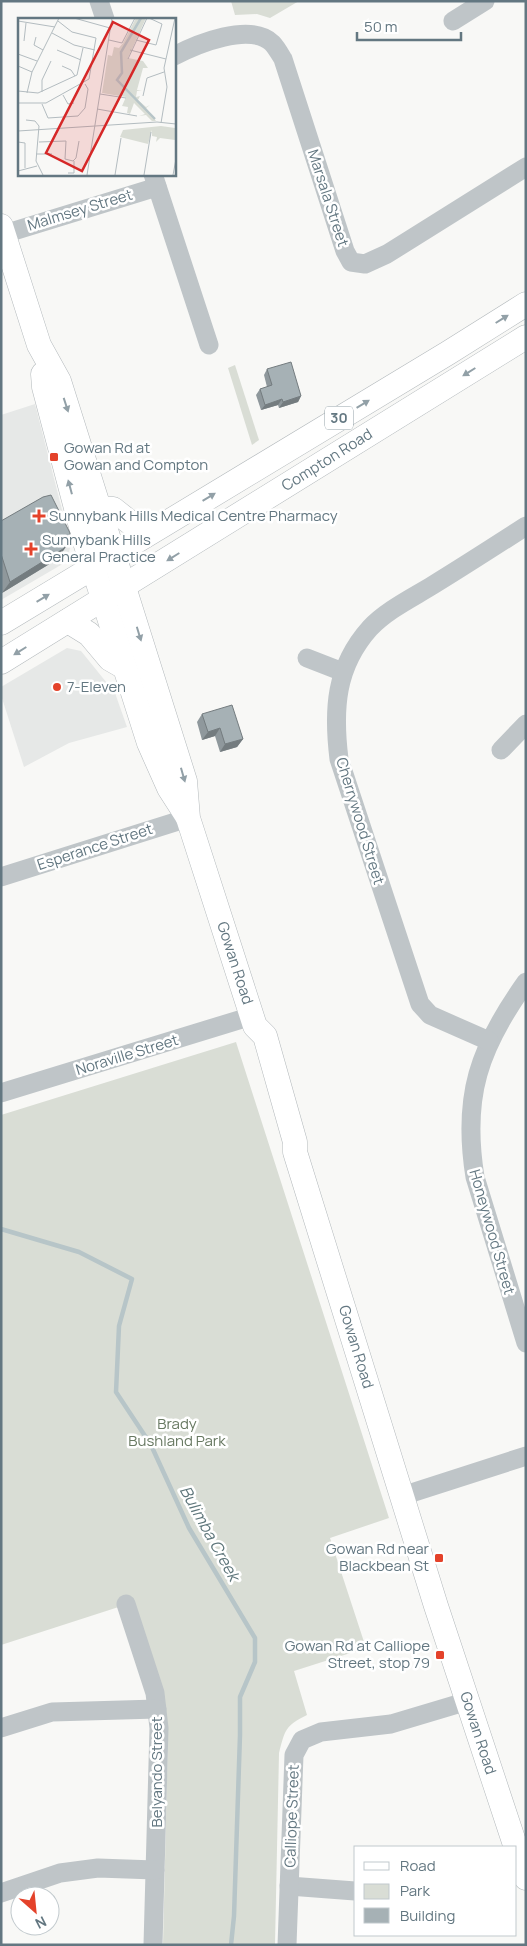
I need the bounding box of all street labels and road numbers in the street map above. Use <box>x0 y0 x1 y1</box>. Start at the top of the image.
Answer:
street label: Marsala Street <box>303 146 354 249</box>
street label: Malmsey Street <box>25 184 135 235</box>
road number: 30 <box>325 406 353 429</box>
street label: Compton Road <box>277 423 376 496</box>
street label: Cherrywood Street <box>331 755 390 887</box>
street label: Esperance Street <box>34 818 155 875</box>
street label: Gowan Road <box>212 919 259 1007</box>
street label: Noraville Street <box>73 1029 181 1080</box>
street label: Honeywood Street <box>465 1167 520 1297</box>
street label: Gowan Road <box>334 1303 379 1391</box>
street label: Gowan Road <box>455 1689 502 1777</box>
street label: Belyando Street <box>146 1716 167 1828</box>
street label: Calliope Street <box>279 1764 304 1868</box>

